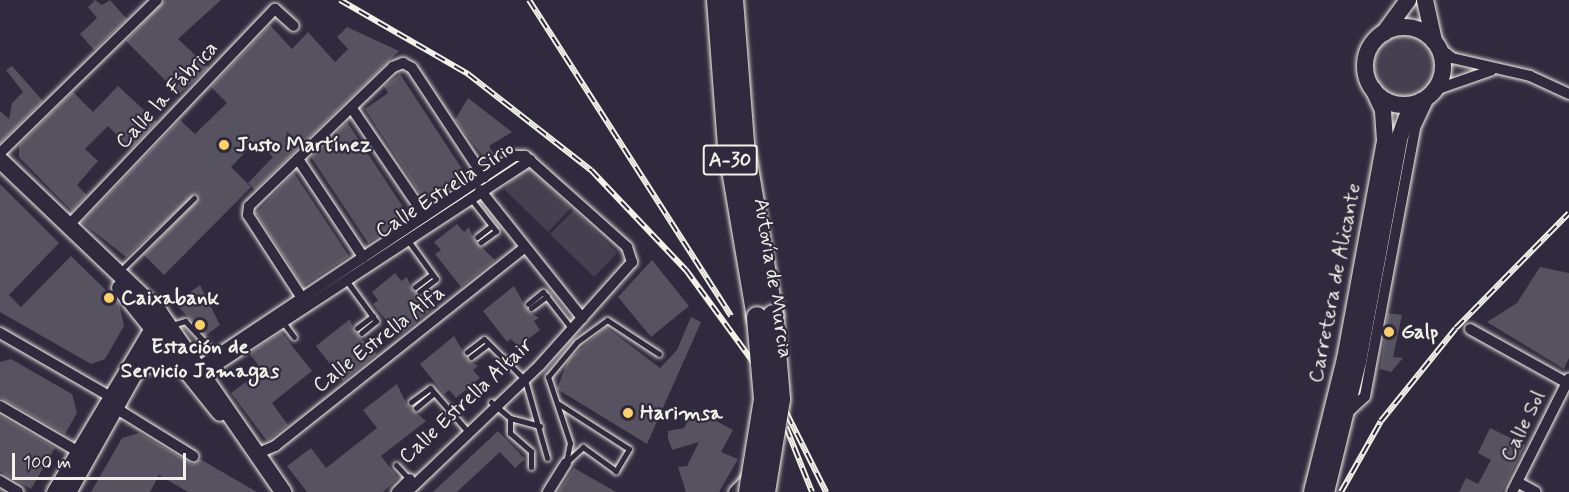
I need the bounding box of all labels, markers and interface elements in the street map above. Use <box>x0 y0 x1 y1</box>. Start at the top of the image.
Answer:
street label: Calle la Fábrica <box>111 37 223 153</box>
place label: Justo Martínez <box>236 132 372 158</box>
street label: Calle Estrella Sirio <box>371 136 519 244</box>
marker: Justo Martínez <box>217 138 231 152</box>
road number: A-30 <box>702 143 758 177</box>
street label: Carretera de Alicante <box>1303 181 1367 385</box>
street label: Autovía de Murcia <box>748 197 798 359</box>
street label: Calle Estrella Alfa <box>308 280 450 398</box>
place label: Caixabank <box>121 285 219 311</box>
marker: Caixabank <box>102 291 116 305</box>
marker: Estación de Servicio Jamagas <box>193 318 207 332</box>
place label: Galp <box>1401 319 1438 345</box>
marker: Galp <box>1382 325 1396 339</box>
street label: Calle Estrella Altair <box>394 333 538 469</box>
place label: Estación de Servicio Jamagas <box>121 334 279 384</box>
street label: Calle Sol <box>1495 386 1551 466</box>
place label: Harimsa <box>640 400 723 426</box>
marker: Harimsa <box>621 406 635 420</box>
scale bar <box>15 441 189 479</box>
text: 100 m <box>23 451 71 475</box>

